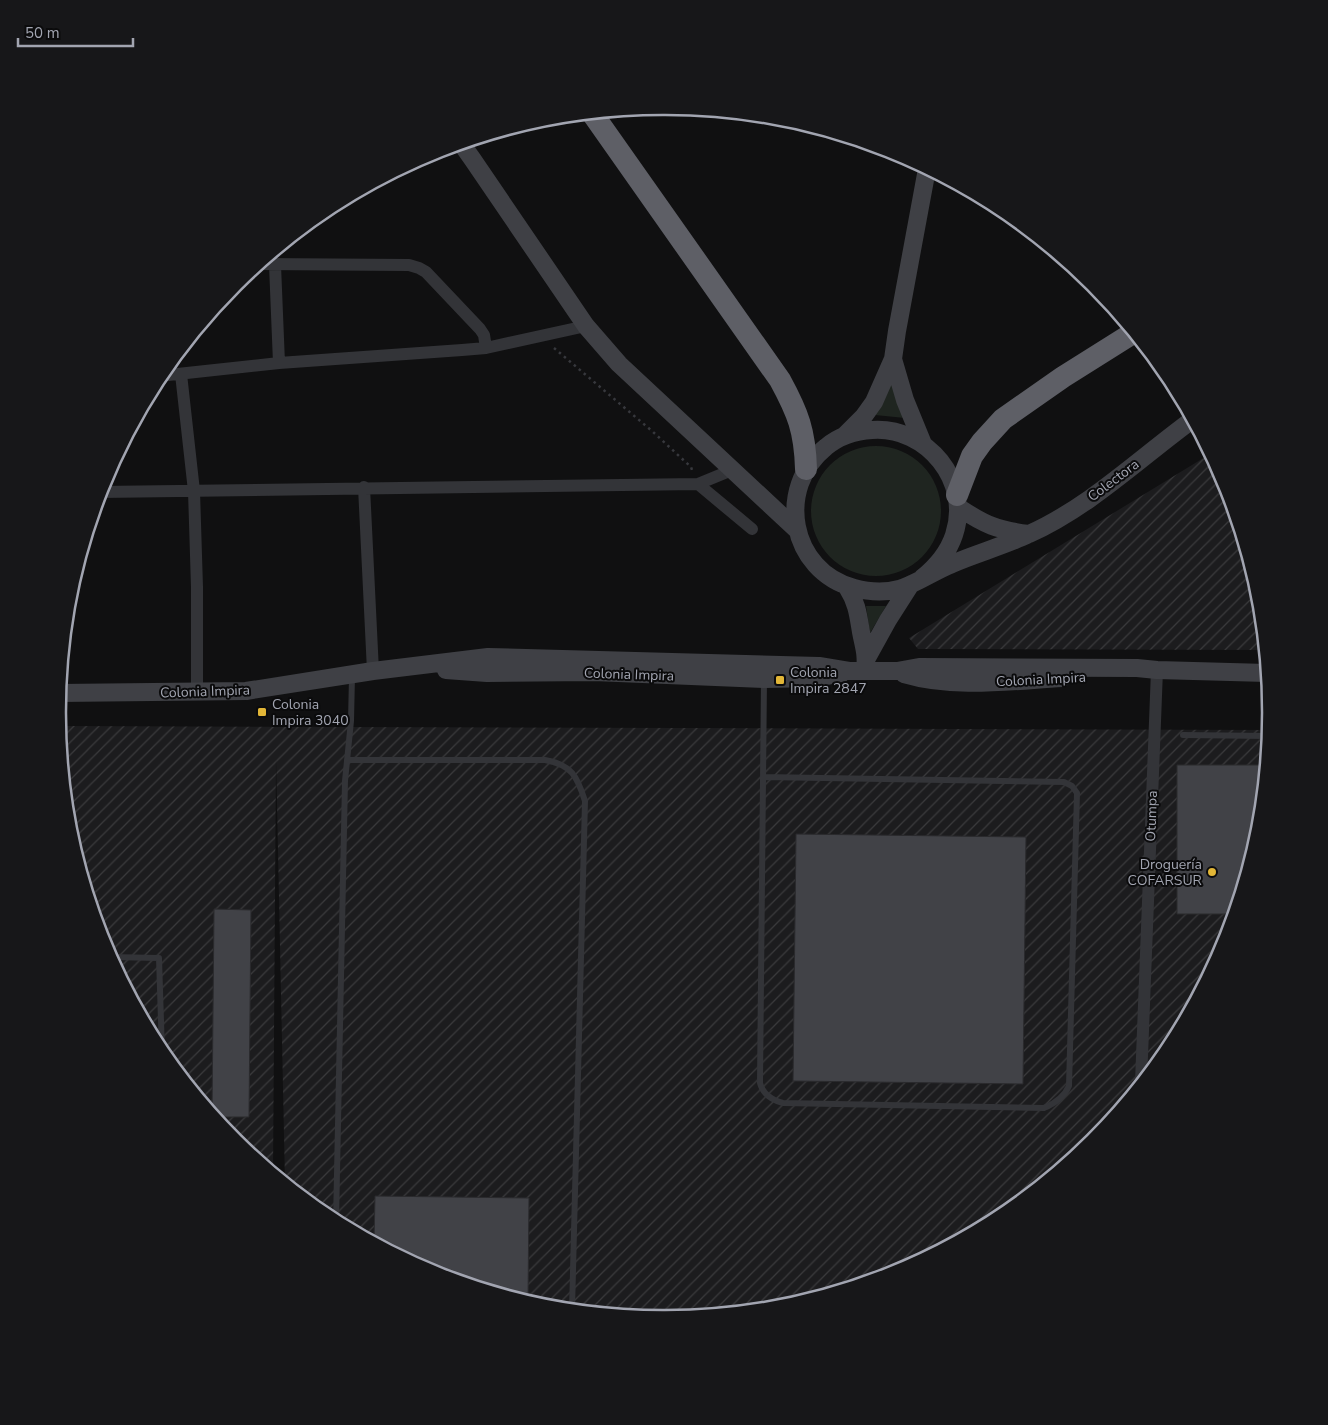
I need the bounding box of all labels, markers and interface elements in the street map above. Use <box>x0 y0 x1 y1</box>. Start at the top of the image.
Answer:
scale bar <box>18 15 132 47</box>
text: 50 m <box>25 23 60 43</box>
street label: Colectora <box>1084 455 1143 506</box>
street label: Colonia Impira <box>584 663 674 686</box>
place label: Colonia Impira 2847 <box>790 663 867 698</box>
street label: Colonia Impira <box>996 668 1087 691</box>
marker: Colonia Impira 2847 <box>774 674 786 686</box>
street label: Colonia Impira <box>160 680 250 703</box>
place label: Colonia Impira 3040 <box>272 695 349 730</box>
marker: Colonia Impira 3040 <box>256 706 268 718</box>
street label: Otumpa <box>1141 790 1162 842</box>
place label: Droguería COFARSUR <box>1128 855 1202 890</box>
marker: Droguería COFARSUR <box>1206 866 1218 878</box>

